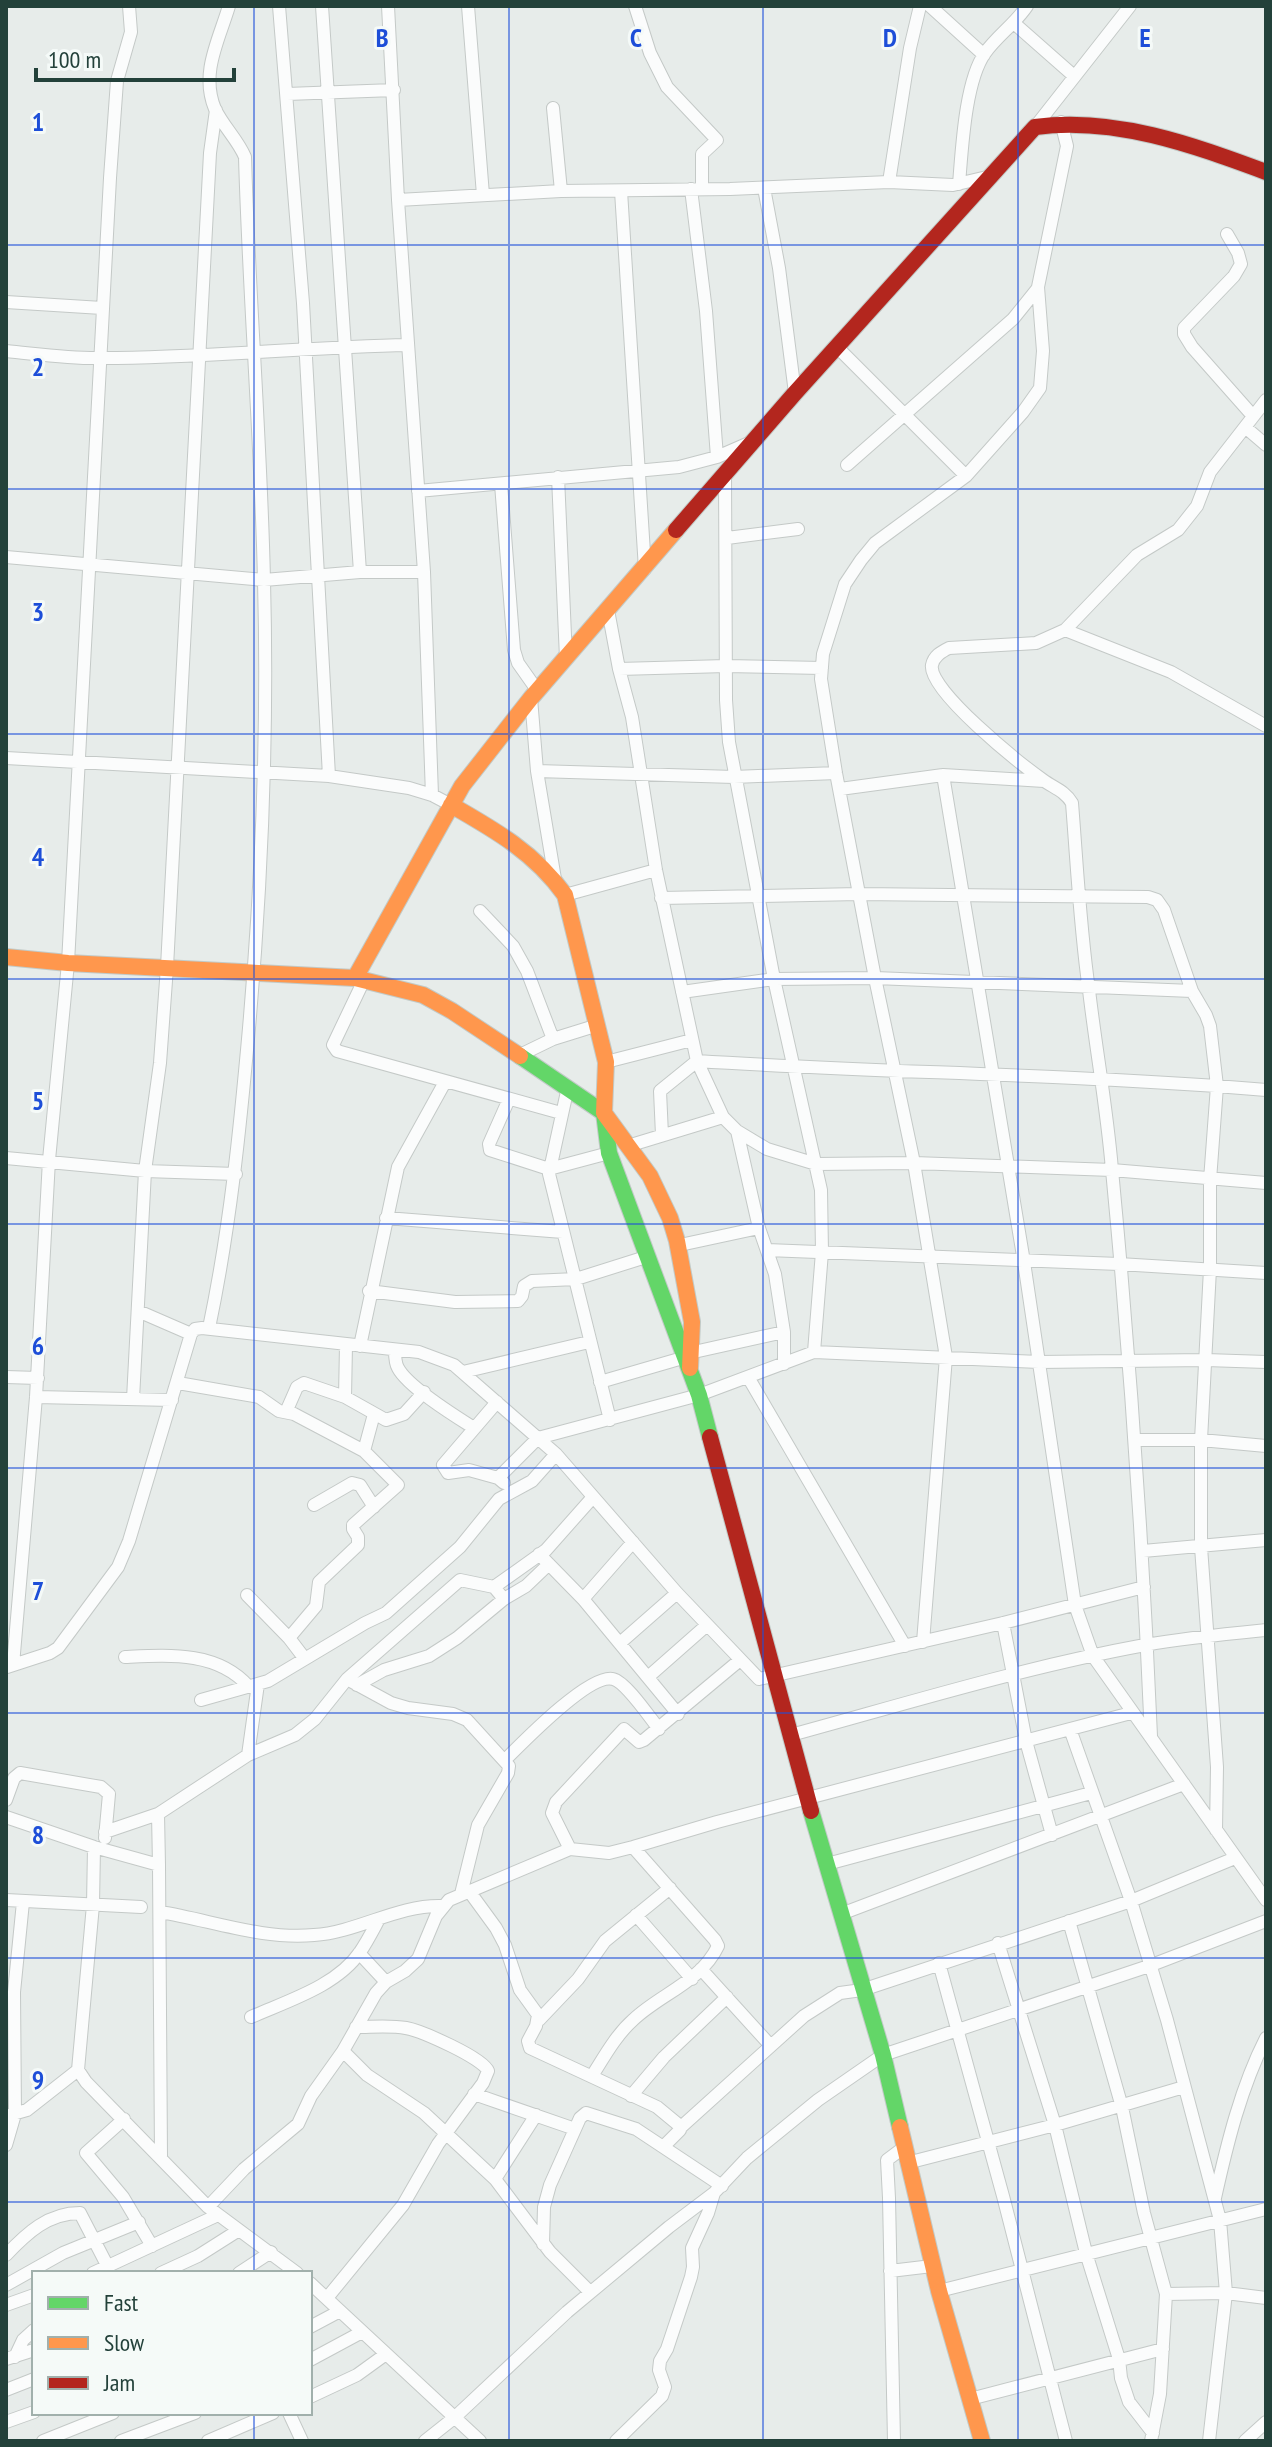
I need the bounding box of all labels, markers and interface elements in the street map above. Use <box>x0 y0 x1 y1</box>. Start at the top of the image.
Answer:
text: B <box>376 21 389 54</box>
text: C <box>630 21 642 54</box>
text: D <box>883 21 897 54</box>
text: E <box>1139 21 1151 54</box>
scale bar <box>36 32 234 82</box>
text: 100 m <box>48 44 101 75</box>
text: 1 <box>32 105 44 138</box>
text: 2 <box>32 350 44 383</box>
text: 3 <box>32 595 44 628</box>
text: 4 <box>32 840 45 873</box>
text: 5 <box>32 1084 44 1117</box>
text: 6 <box>32 1329 44 1362</box>
text: 7 <box>32 1574 44 1607</box>
text: 8 <box>32 1818 44 1851</box>
text: 9 <box>32 2063 44 2096</box>
legend <box>32 2271 312 2415</box>
text: Fast <box>104 2287 139 2318</box>
text: Slow <box>104 2327 145 2358</box>
text: Jam <box>103 2367 135 2398</box>

